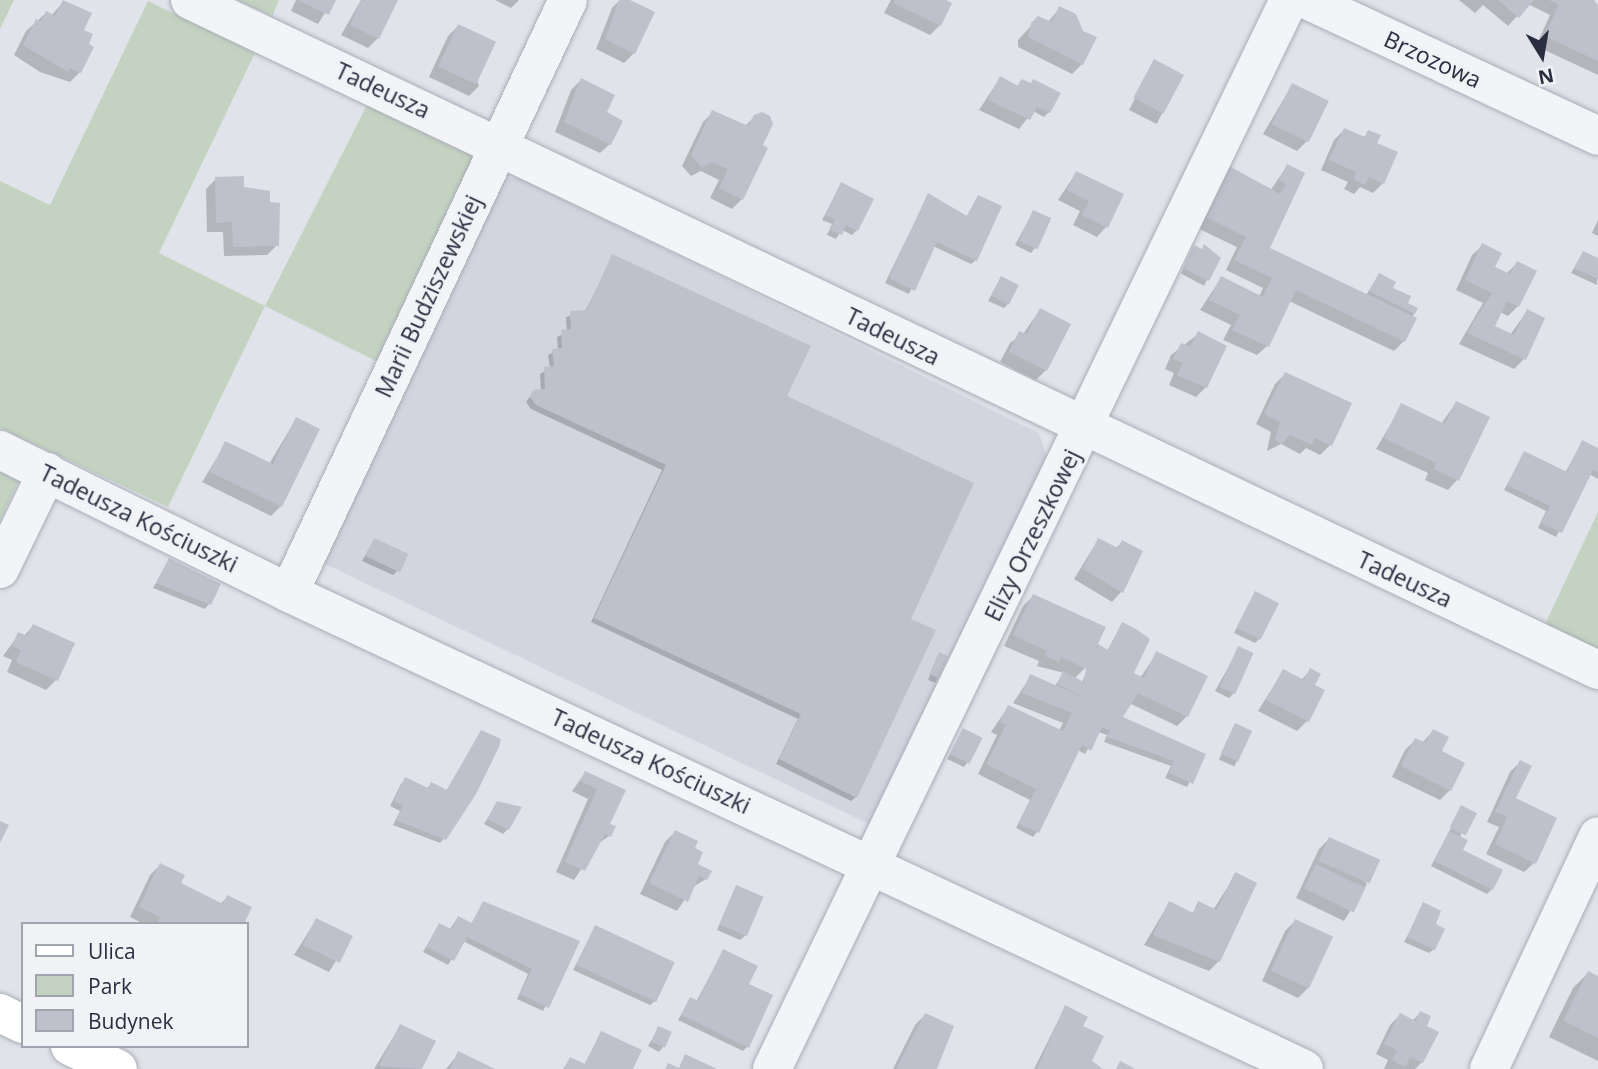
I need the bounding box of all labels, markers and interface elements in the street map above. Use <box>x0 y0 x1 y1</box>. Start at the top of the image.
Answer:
north arrow <box>1507 21 1577 91</box>
street label: Brzozowa <box>1380 24 1486 94</box>
street label: Tadeusza <box>331 56 435 124</box>
text: N <box>1536 62 1556 91</box>
street label: Marii Budziszewskiej <box>369 190 487 402</box>
street label: Tadeusza <box>842 301 944 371</box>
street label: Elizy Orzeszkowej <box>978 445 1086 625</box>
street label: Tadeusza Kościuszki <box>36 458 242 578</box>
street label: Tadeusza <box>1353 545 1457 613</box>
street label: Tadeusza Kościuszki <box>547 703 755 819</box>
legend <box>21 922 248 1048</box>
text: Ulica <box>88 937 136 965</box>
text: Park <box>88 972 132 1000</box>
text: Budynek <box>88 1007 174 1035</box>

